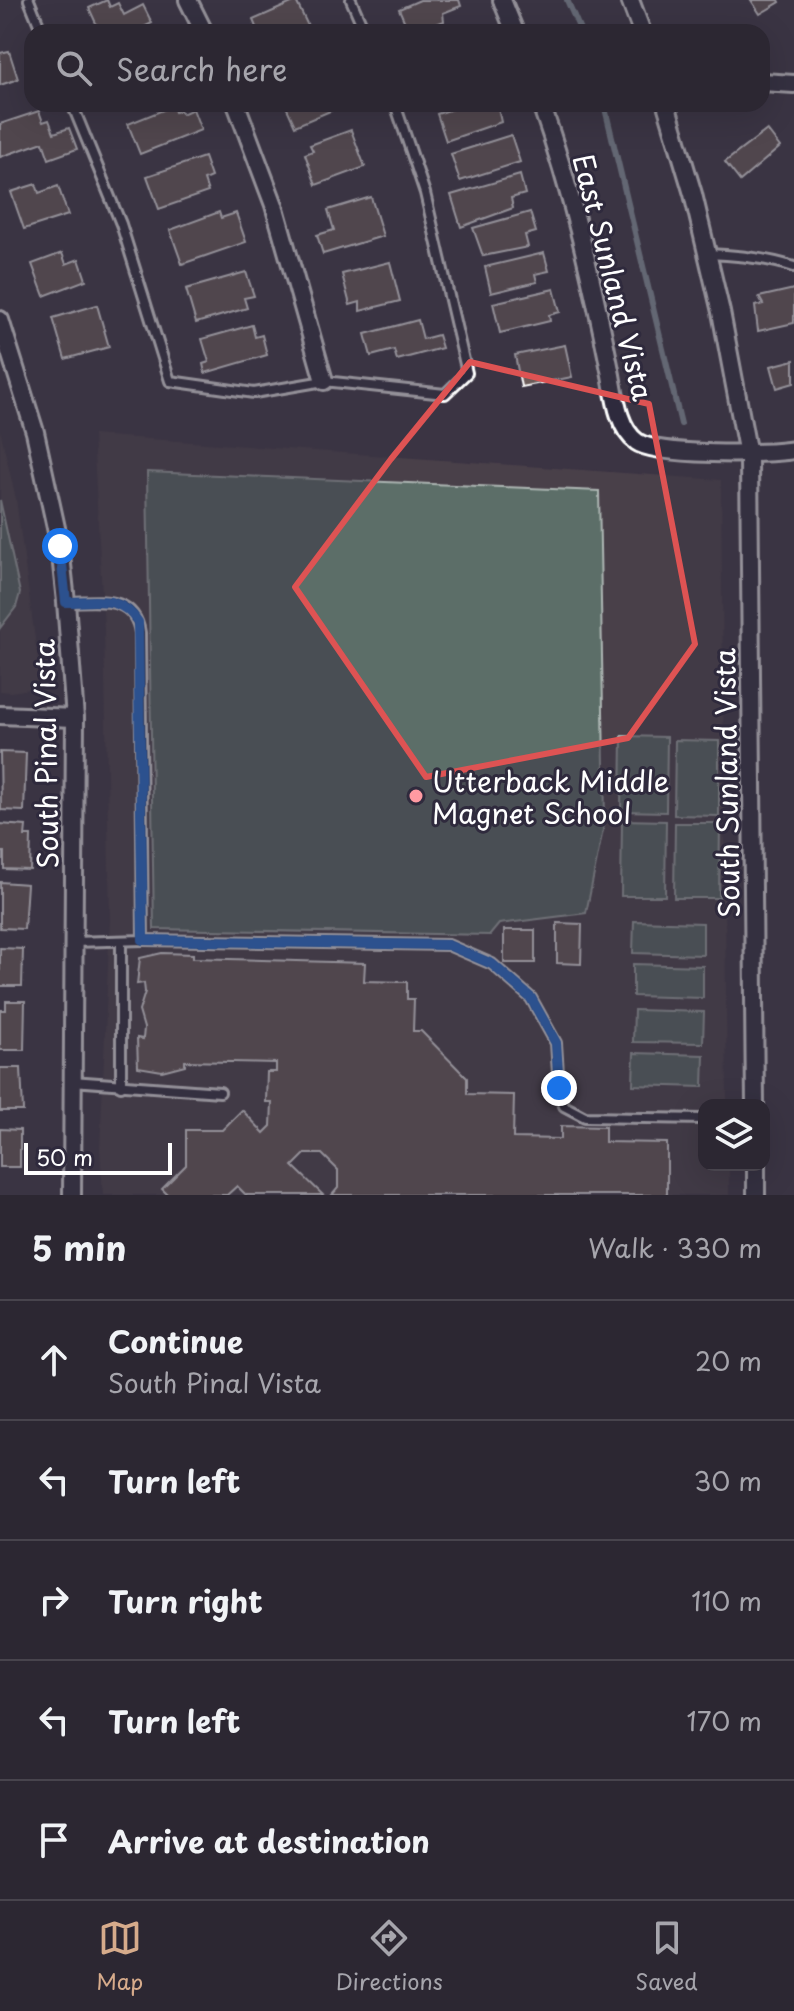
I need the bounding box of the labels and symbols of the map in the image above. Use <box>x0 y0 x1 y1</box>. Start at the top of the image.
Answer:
street label: East Sunland Vista <box>563 149 666 405</box>
route start <box>42 528 78 564</box>
street label: South Pinal Vista <box>21 638 68 869</box>
street label: South Sunland Vista <box>702 647 750 918</box>
place label: Utterback Middle Magnet School <box>432 759 670 834</box>
marker: Utterback Middle Magnet School <box>407 787 425 805</box>
route end <box>541 1070 577 1106</box>
scale bar <box>24 1139 172 1175</box>

